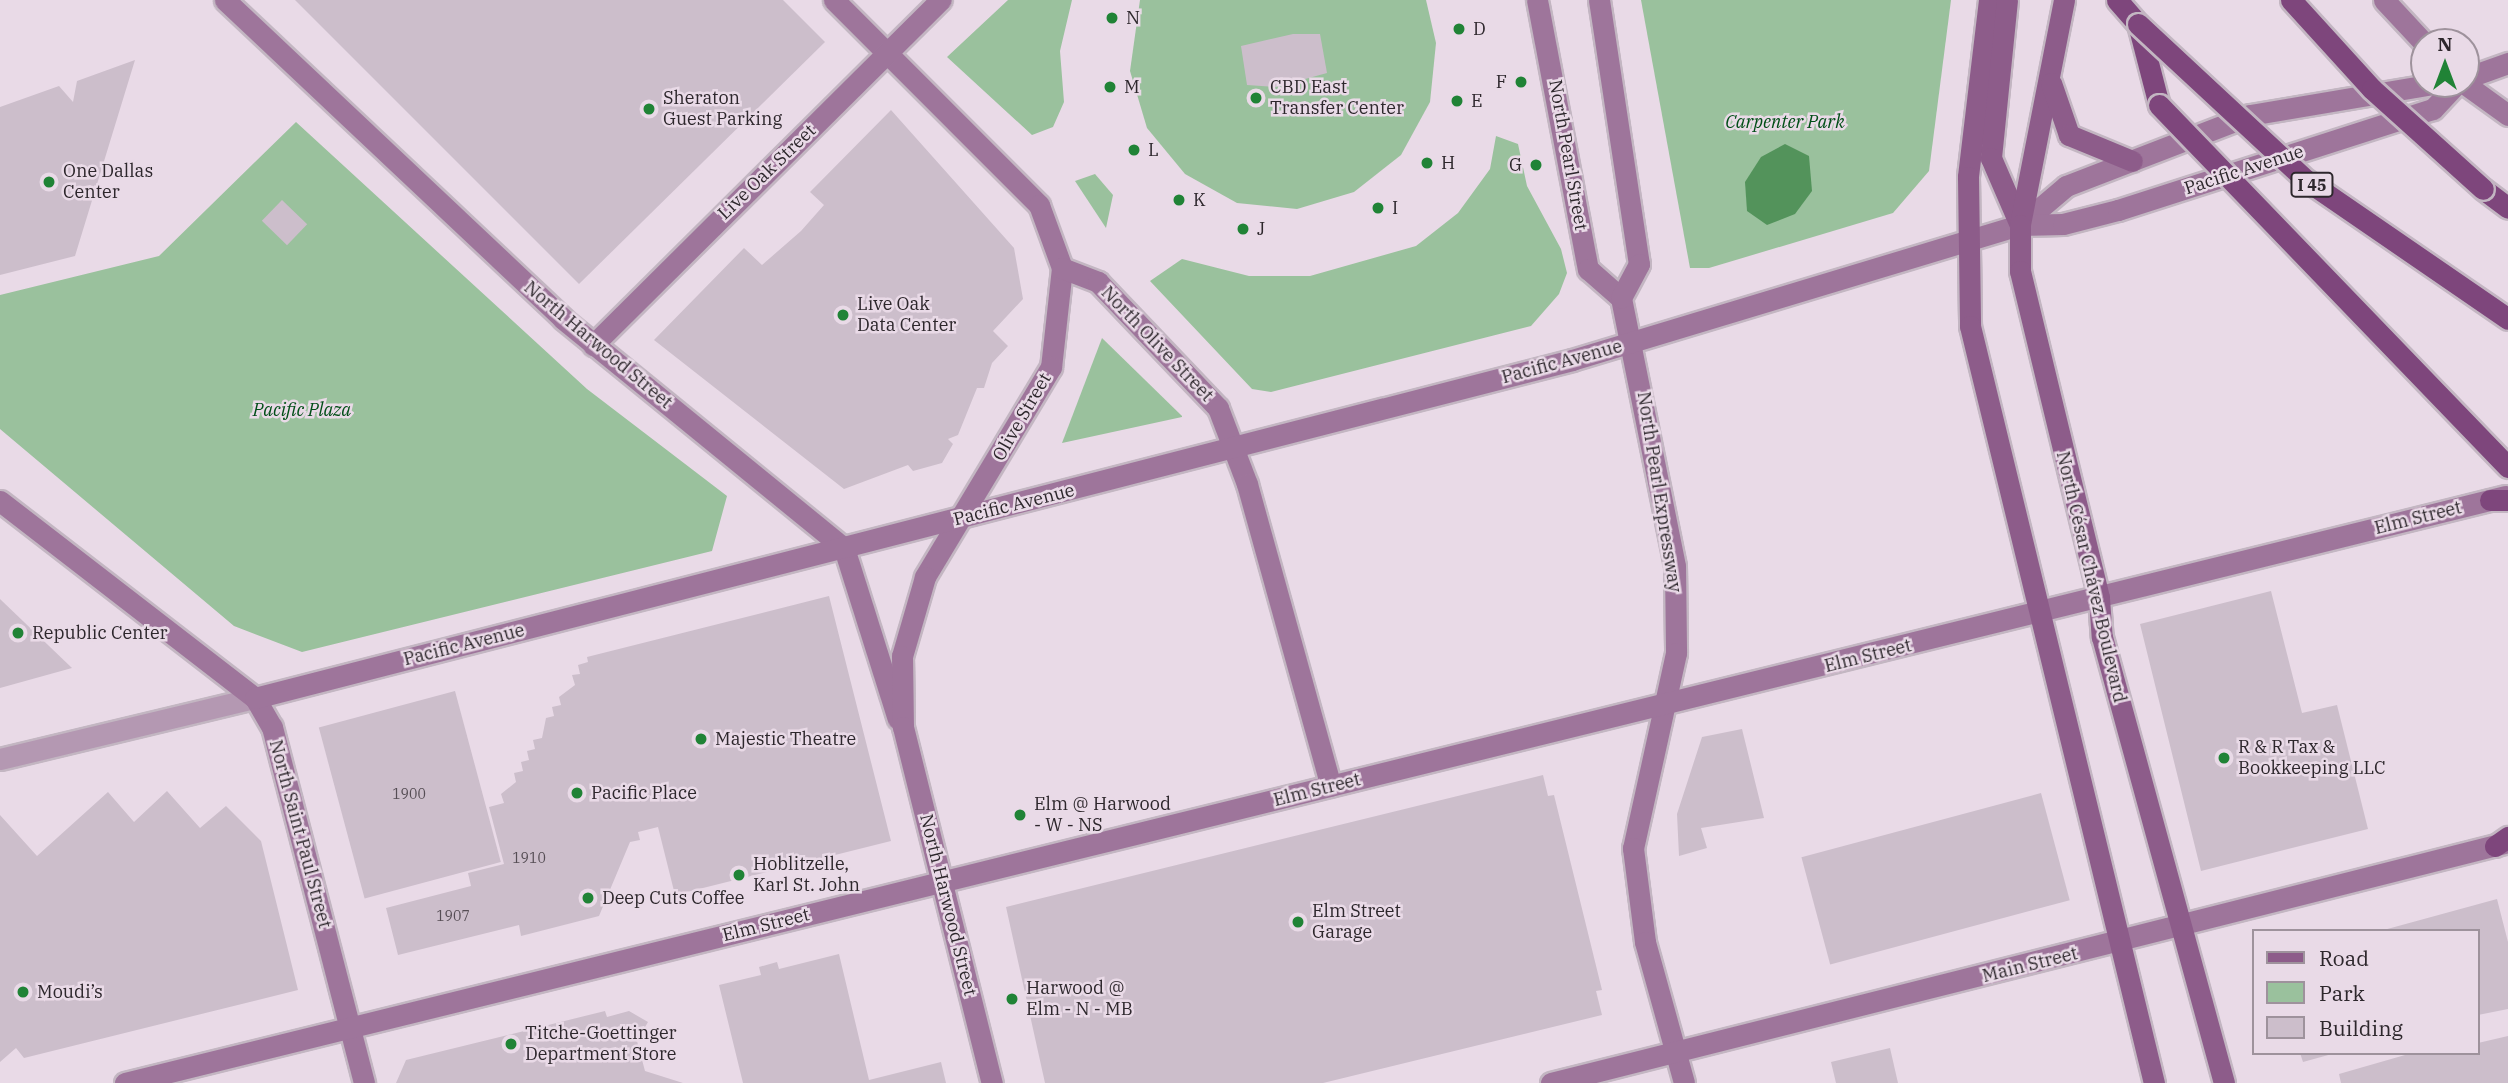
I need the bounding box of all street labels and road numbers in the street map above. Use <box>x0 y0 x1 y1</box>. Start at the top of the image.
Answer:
street label: North Pearl Street <box>1544 78 1592 232</box>
street label: Live Oak Street <box>714 120 820 224</box>
street label: Pacific Avenue <box>2182 141 2306 199</box>
road number: I 45 <box>2289 172 2335 197</box>
street label: North Harwood Street <box>520 277 676 413</box>
street label: North Olive Street <box>1097 282 1217 406</box>
street label: Pacific Avenue <box>1499 336 1625 388</box>
street label: Olive Street <box>988 369 1056 465</box>
street label: North Pearl Expressway <box>1632 390 1686 594</box>
street label: North César Chávez Boulevard <box>2052 449 2130 705</box>
street label: Pacific Avenue <box>951 480 1077 530</box>
street label: Elm Street <box>2372 497 2464 539</box>
street label: Pacific Avenue <box>401 620 527 670</box>
street label: Elm Street <box>1822 635 1914 677</box>
street label: North Saint Paul Street <box>264 737 336 931</box>
street label: Elm Street <box>1271 769 1363 811</box>
street label: North Harwood Street <box>915 812 981 998</box>
street label: Elm Street <box>720 904 812 946</box>
street label: Main Street <box>1980 943 2080 987</box>

